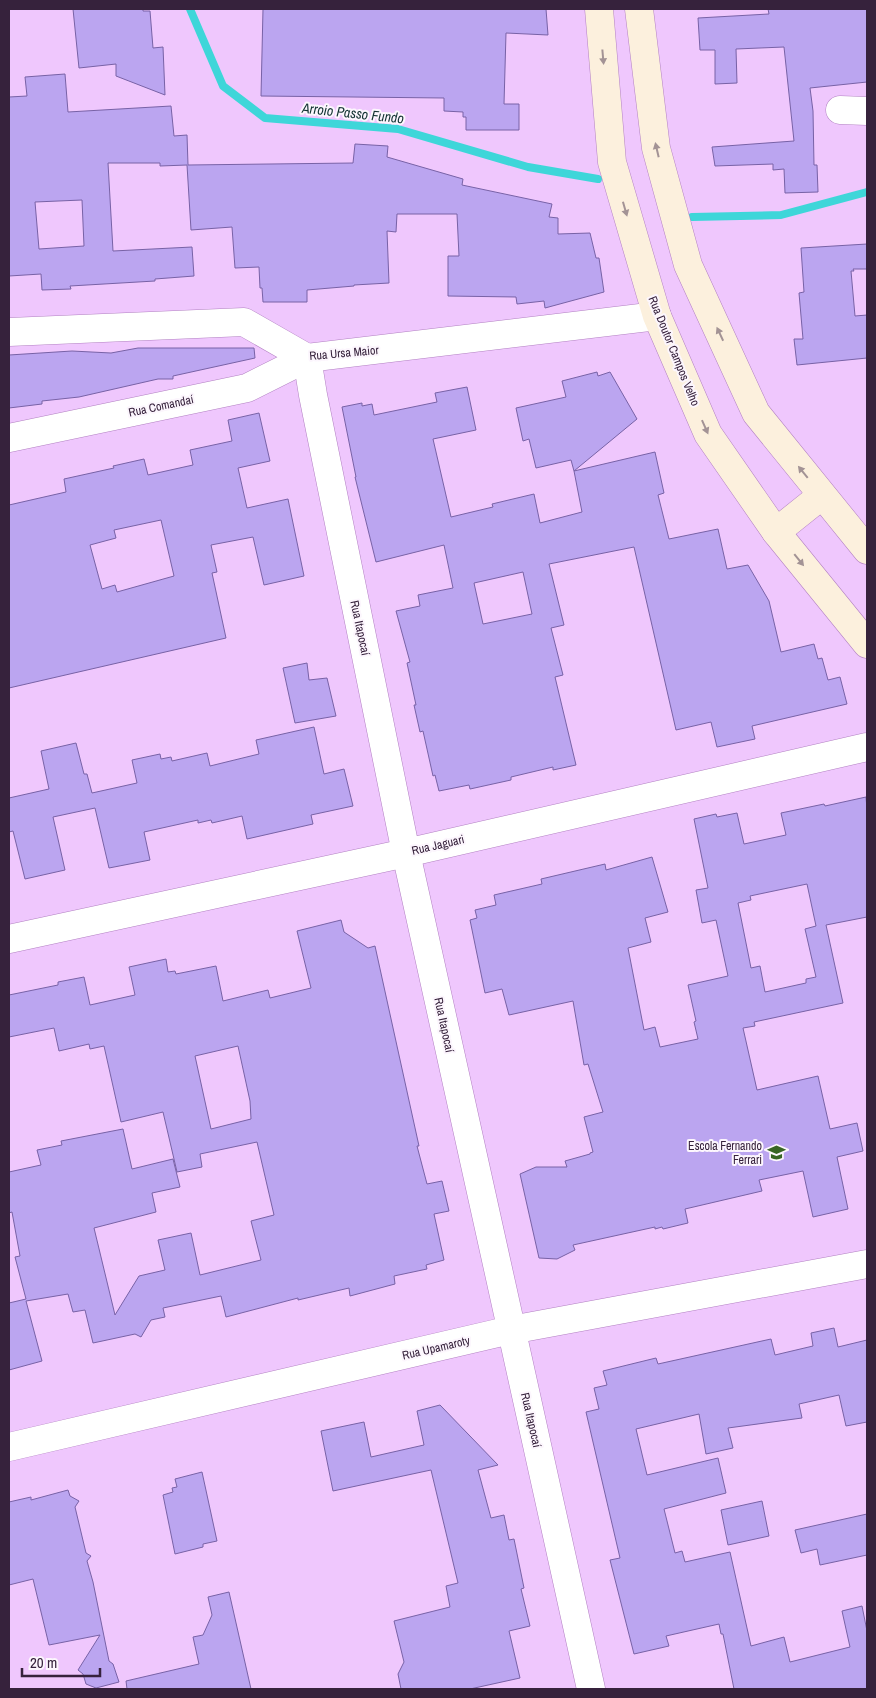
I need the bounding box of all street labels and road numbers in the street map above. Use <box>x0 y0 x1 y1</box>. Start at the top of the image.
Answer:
street label: Rua Doutor Campos Velho <box>645 294 703 408</box>
street label: Rua Ursa Maior <box>309 342 380 364</box>
street label: Rua Comandaí <box>127 391 195 421</box>
street label: Rua Itapocaí <box>346 599 374 657</box>
street label: Rua Jaguari <box>410 831 466 859</box>
street label: Rua Itapocaí <box>430 996 458 1054</box>
street label: Rua Upamaroty <box>401 1332 471 1364</box>
street label: Rua Itapocaí <box>517 1391 545 1449</box>

